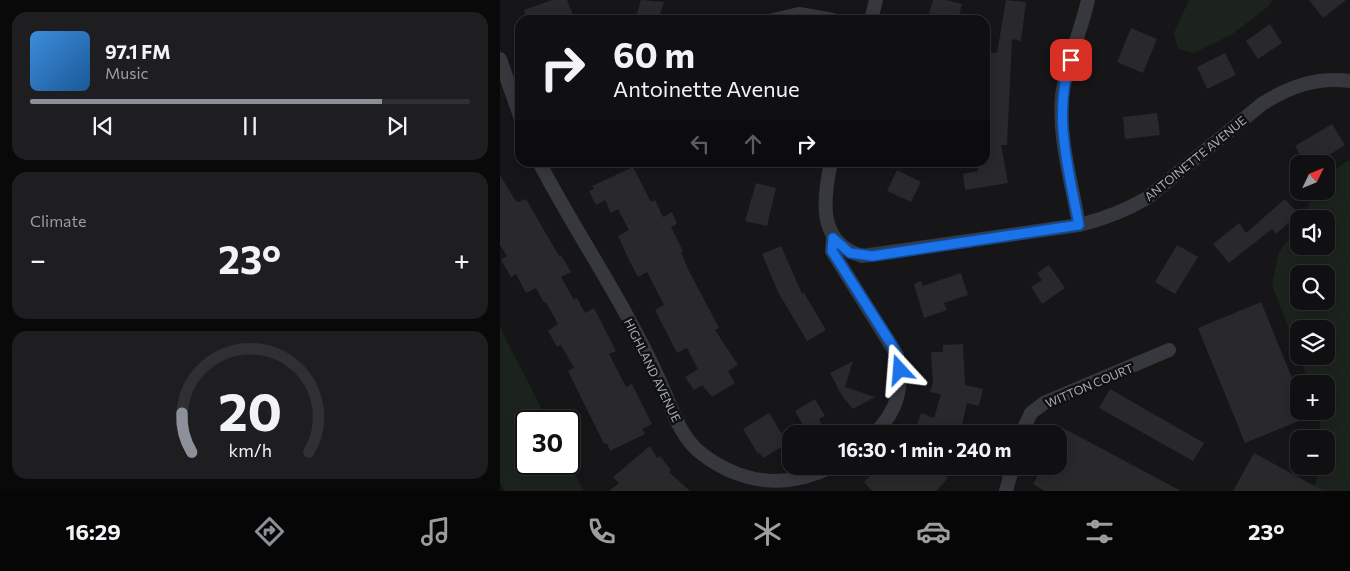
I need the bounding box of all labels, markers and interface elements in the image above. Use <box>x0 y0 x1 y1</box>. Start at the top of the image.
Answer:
text: 60 m <box>613 32 695 75</box>
icon: right <box>530 35 595 100</box>
pin <box>1050 39 1092 81</box>
text: 97.1 FM <box>105 40 171 63</box>
icon: arrive <box>1057 46 1085 74</box>
text: Music <box>105 63 149 82</box>
text: Antoinette Avenue <box>613 75 800 102</box>
icon: previous <box>89 112 117 140</box>
icon: pause <box>236 112 264 140</box>
icon: next <box>383 112 411 140</box>
street label: ANTOINETTE AVENUE <box>1141 113 1249 203</box>
icon: left <box>686 130 714 158</box>
icon: ahead <box>739 130 767 158</box>
icon: right <box>792 130 820 158</box>
north arrow <box>1290 155 1335 200</box>
map controls <box>1290 155 1335 475</box>
button: sound <box>1290 210 1335 255</box>
text: Climate <box>30 211 86 230</box>
text: 23° <box>218 235 281 282</box>
text: − <box>30 242 46 276</box>
text: + <box>454 242 470 276</box>
button: search <box>1290 265 1335 310</box>
street label: HIGHLAND AVENUE <box>622 316 684 424</box>
button: layers <box>1290 320 1335 365</box>
position arrow <box>873 343 925 395</box>
street label: WITTON COURT <box>1043 360 1135 410</box>
button: + <box>1290 375 1335 420</box>
text: 20 <box>218 378 282 442</box>
speed limit sign: 30 <box>515 410 580 475</box>
button: − <box>1290 430 1335 475</box>
text: 16:30 · 1 min · 240 m <box>838 438 1011 461</box>
text: km/h <box>228 439 272 461</box>
icon: directions <box>252 514 287 549</box>
icon: music <box>418 514 453 549</box>
icon: phone <box>584 514 619 549</box>
icon: climate <box>750 514 785 549</box>
icon: car <box>916 514 951 549</box>
icon: filters <box>1082 514 1117 549</box>
text: 16:29 <box>66 518 121 545</box>
text: 23° <box>1248 518 1284 545</box>

